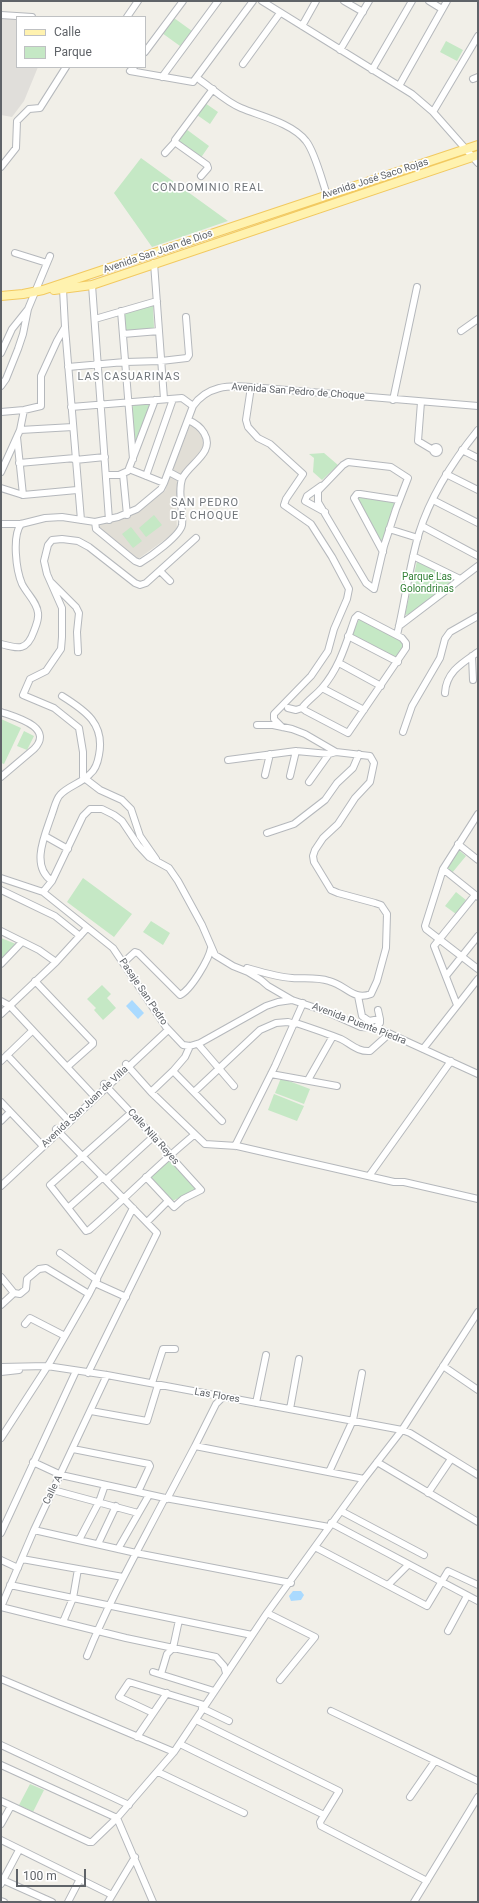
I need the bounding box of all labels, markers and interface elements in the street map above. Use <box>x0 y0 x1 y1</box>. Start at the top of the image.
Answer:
legend <box>16 16 146 68</box>
text: Calle <box>54 25 81 39</box>
text: Parque <box>54 45 92 59</box>
street label: Avenida José Saco Rojas <box>320 156 430 202</box>
district label: CONDOMINIO REAL <box>152 181 264 195</box>
street label: Avenida San Juan de Dios <box>102 228 214 276</box>
district label: LAS CASUARINAS <box>78 370 180 384</box>
street label: Avenida San Pedro de Choque <box>231 381 365 403</box>
district label: SAN PEDRO DE CHOQUE <box>171 496 239 522</box>
park label: Parque Las Golondrinas <box>400 571 454 594</box>
street label: Pasaje San Pedro <box>116 956 170 1028</box>
street label: Avenida Puente Piedra <box>310 1000 408 1048</box>
street label: Avenida San Juan de Villa <box>39 1064 131 1150</box>
street label: Calle Nila Reyes <box>125 1107 181 1167</box>
street label: Las Flores <box>193 1386 241 1406</box>
street label: Calle A <box>41 1473 65 1507</box>
scale bar <box>18 1861 88 1887</box>
text: 100 m <box>23 1869 57 1883</box>

